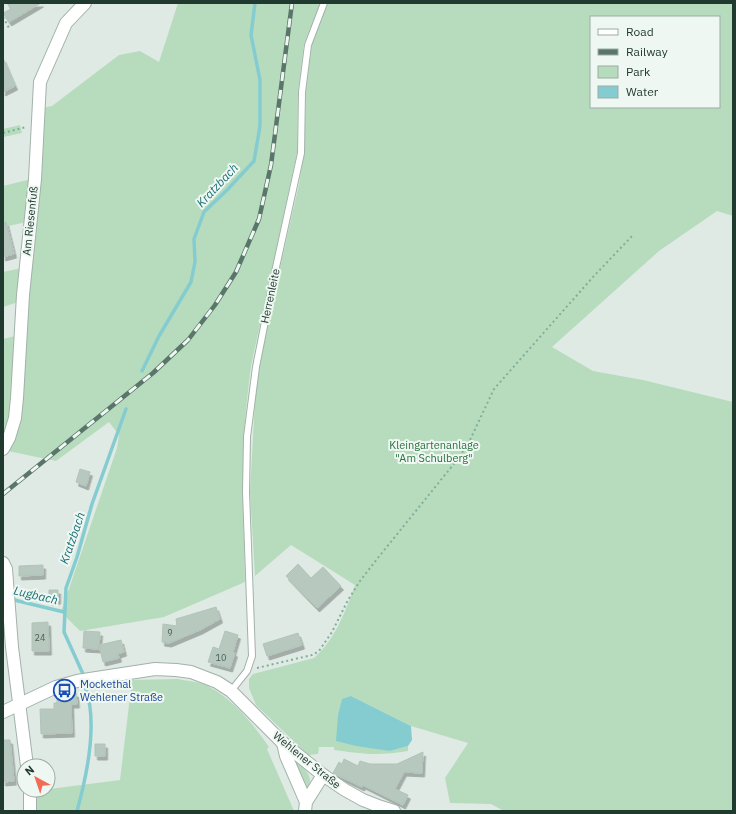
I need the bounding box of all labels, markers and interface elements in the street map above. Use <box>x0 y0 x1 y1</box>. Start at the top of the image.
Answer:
legend <box>590 16 720 108</box>
text: Road <box>626 24 654 39</box>
text: Railway <box>626 44 668 59</box>
text: Park <box>626 64 651 79</box>
text: Water <box>626 84 659 99</box>
water label: Kratzbach <box>193 160 241 210</box>
street label: Am Riesenfuß <box>19 186 41 256</box>
street label: Herrenleite <box>257 267 283 325</box>
park label: Kleingartenanlage "Am Schulberg" <box>389 438 479 465</box>
water label: Kratzbach <box>56 510 88 566</box>
water label: Lugbach <box>12 583 60 607</box>
house number: 9 <box>167 627 173 638</box>
house number: 24 <box>35 632 45 643</box>
house number: 10 <box>216 652 226 663</box>
bus stop icon: Mockethal Wehlener Straße <box>51 677 77 703</box>
place label: Mockethal Wehlener Straße <box>80 677 163 704</box>
street label: Wehlener Straße <box>270 728 344 792</box>
north arrow <box>16 758 56 798</box>
text: N <box>22 762 37 778</box>

